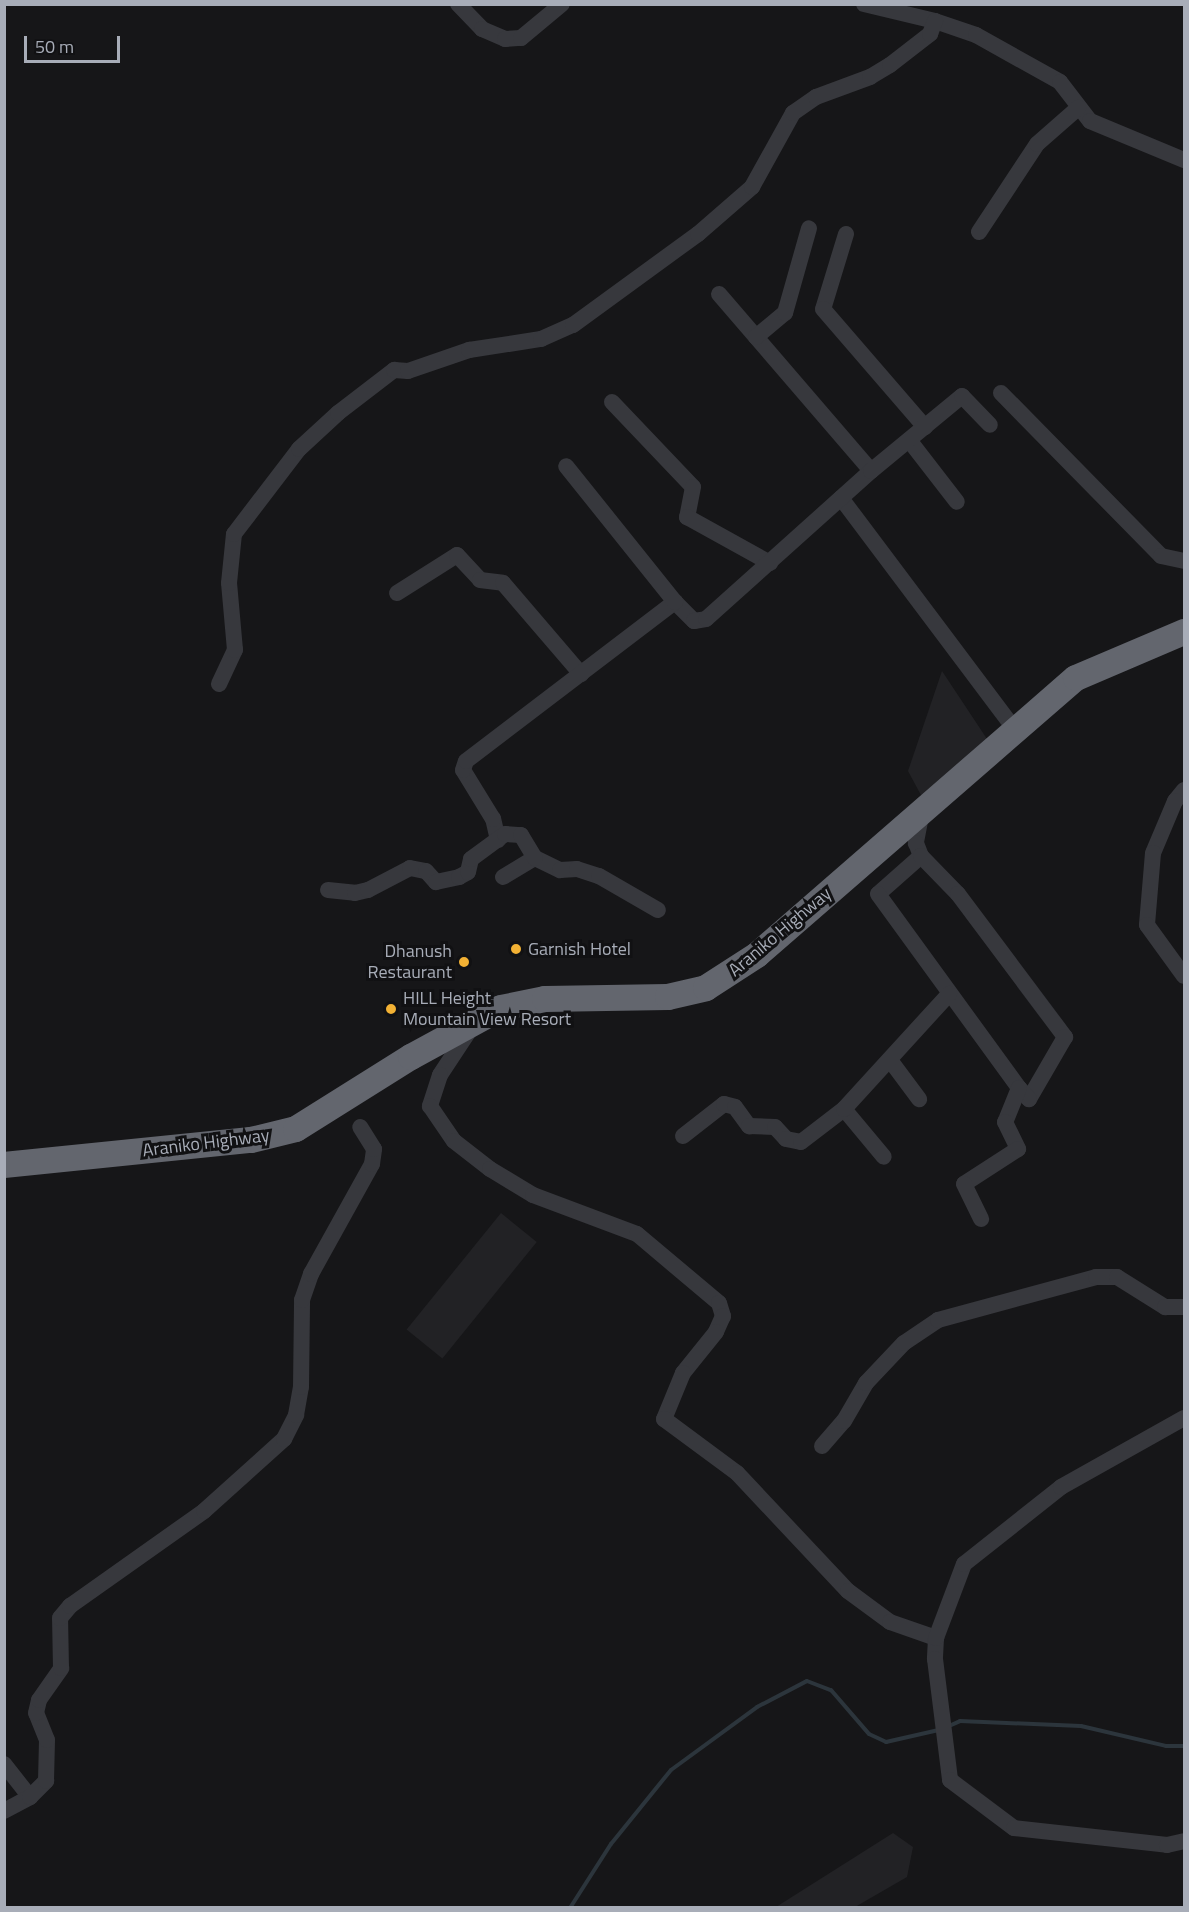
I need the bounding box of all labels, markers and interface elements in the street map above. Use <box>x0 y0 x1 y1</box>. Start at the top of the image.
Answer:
scale bar <box>27 24 123 62</box>
text: 50 m <box>35 33 74 60</box>
street label: Araniko Highway <box>724 883 836 981</box>
place label: Garnish Hotel <box>528 938 631 960</box>
place label: Dhanush Restaurant <box>368 941 452 984</box>
marker: Garnish Hotel <box>509 942 523 956</box>
marker: Dhanush Restaurant <box>457 955 471 969</box>
place label: HILL Height Mountain View Resort <box>403 988 571 1030</box>
marker: HILL Height Mountain View Resort <box>384 1002 398 1016</box>
street label: Araniko Highway <box>141 1125 271 1161</box>

